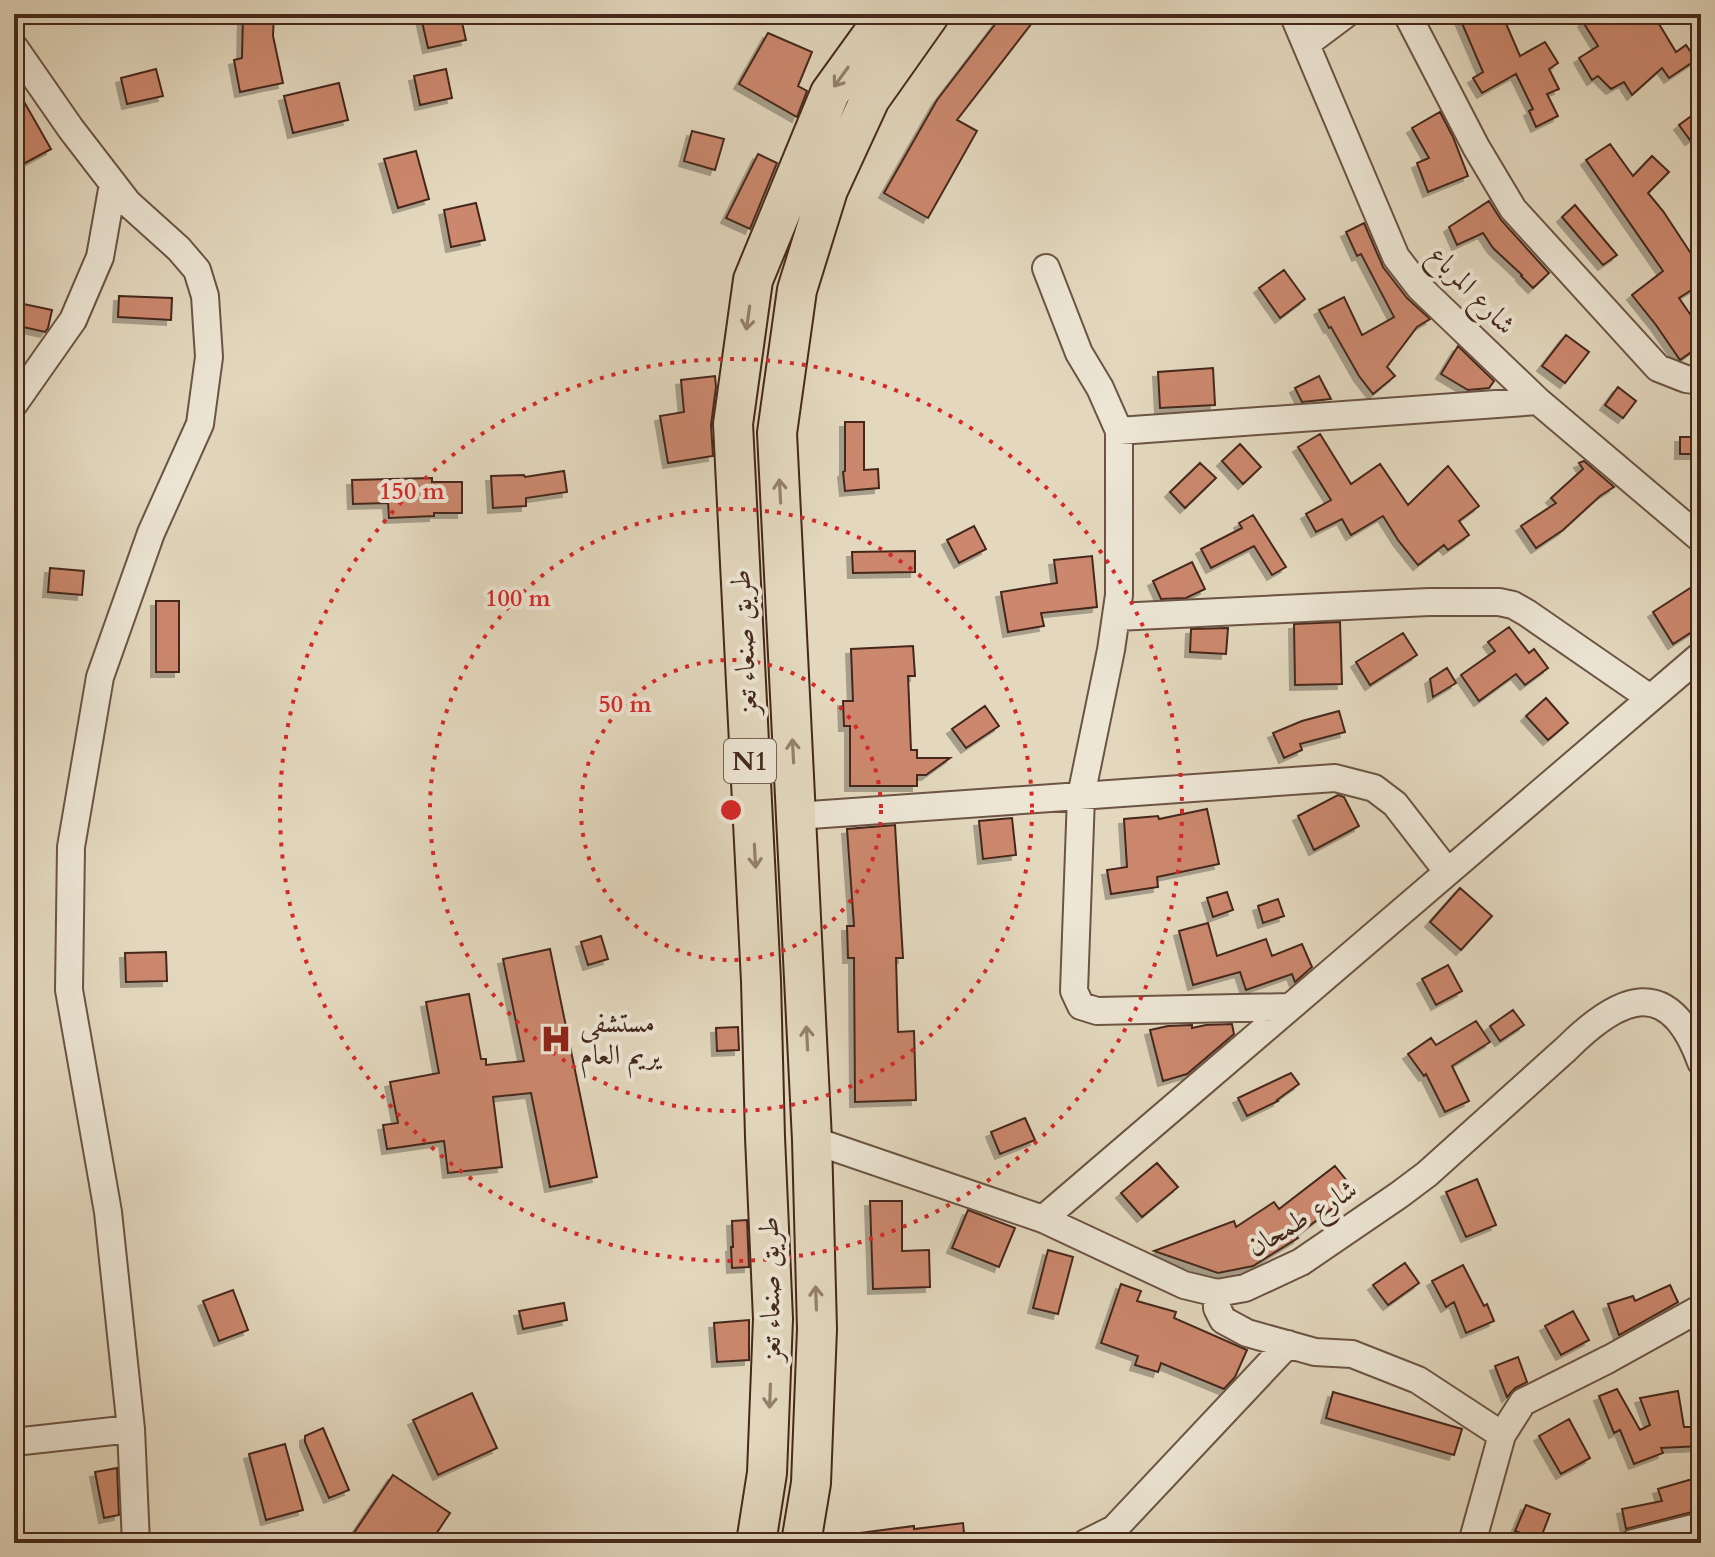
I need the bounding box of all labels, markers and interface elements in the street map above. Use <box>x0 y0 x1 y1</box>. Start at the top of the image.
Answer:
one-way arrow <box>833 66 850 87</box>
street label: شارع المرباع <box>1417 237 1524 346</box>
one-way arrow <box>740 305 755 330</box>
text: 150 m <box>379 475 446 508</box>
one-way arrow <box>772 478 787 505</box>
street label: طريق صنعاء تعز <box>721 569 767 718</box>
text: 100 m <box>485 582 552 615</box>
text: 50 m <box>598 688 652 721</box>
one-way arrow <box>785 738 800 765</box>
road number: N1 <box>724 739 776 783</box>
centre of rings <box>717 796 745 824</box>
one-way arrow <box>747 842 762 869</box>
place label: مستشفى يريم العام <box>580 1004 663 1079</box>
hospital icon: مستشفى يريم العام <box>539 1022 573 1056</box>
one-way arrow <box>799 1025 814 1052</box>
street label: شارع طمحان <box>1240 1170 1366 1269</box>
street label: طريق صنعاء تعز <box>750 1216 790 1365</box>
one-way arrow <box>809 1285 824 1312</box>
one-way arrow <box>763 1382 778 1409</box>

